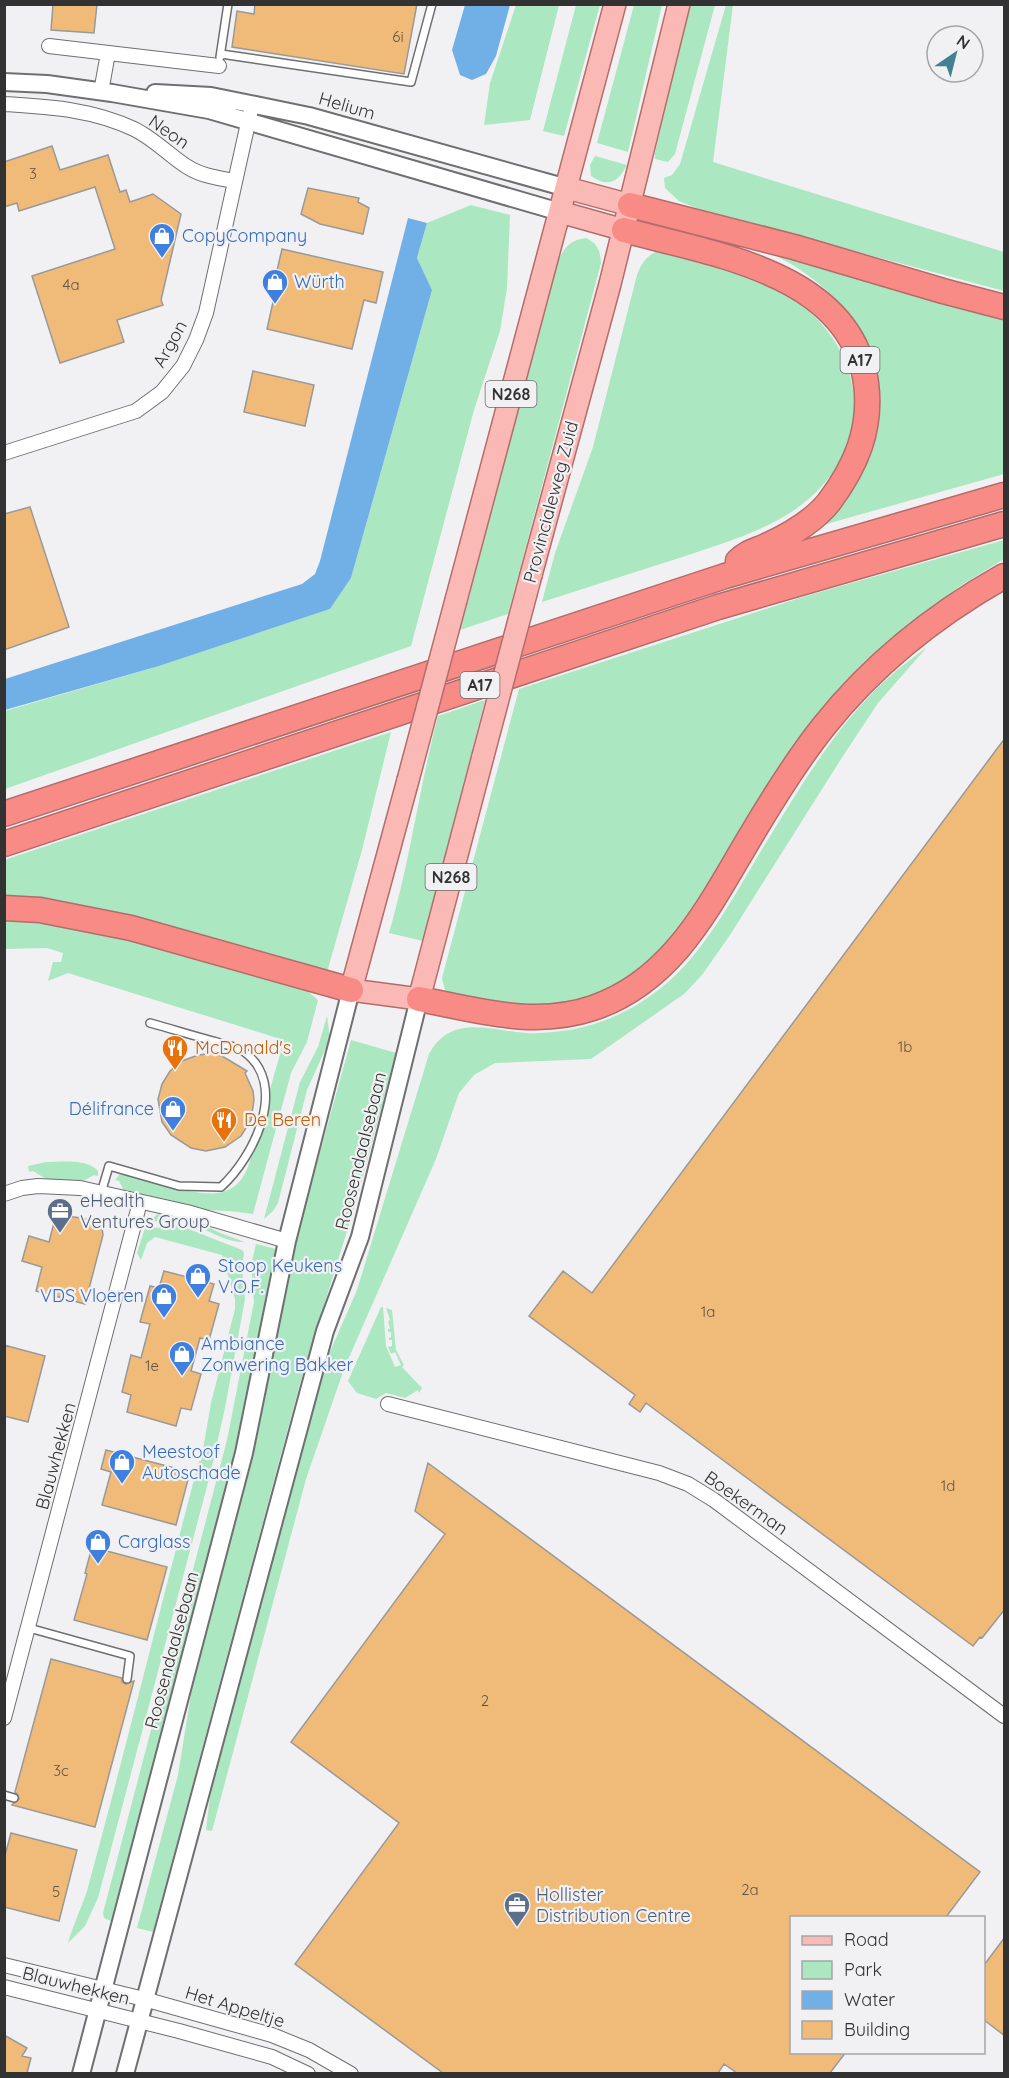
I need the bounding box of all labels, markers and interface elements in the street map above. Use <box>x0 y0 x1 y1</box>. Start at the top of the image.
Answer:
north arrow <box>925 24 985 84</box>
house number: 6i <box>392 27 404 46</box>
text: N <box>953 30 974 53</box>
street label: Helium <box>316 87 378 125</box>
street label: Neon <box>144 109 194 154</box>
house number: 3 <box>29 164 37 183</box>
shop icon: CopyCompany <box>147 221 177 259</box>
place label: CopyCompany <box>182 224 307 247</box>
shop icon: Würth <box>260 267 290 305</box>
place label: Würth <box>294 270 345 293</box>
house number: 4a <box>63 275 80 294</box>
street label: Argon <box>147 316 192 371</box>
road number: A17 <box>840 347 880 373</box>
road number: N268 <box>486 381 536 407</box>
street label: Provincialeweg Zuid <box>518 419 583 585</box>
road number: A17 <box>460 672 500 698</box>
road number: N268 <box>426 864 476 890</box>
restaurant icon: McDonald's <box>160 1033 190 1071</box>
place label: McDonald's <box>195 1036 291 1059</box>
house number: 1b <box>898 1037 912 1056</box>
street label: Roosendaalsebaan <box>330 1070 391 1232</box>
shop icon: Délifrance <box>158 1094 188 1132</box>
place label: Délifrance <box>69 1097 154 1120</box>
restaurant icon: De Beren <box>209 1105 239 1143</box>
place label: De Beren <box>244 1108 321 1131</box>
place label: eHealth Ventures Group <box>80 1189 210 1233</box>
office icon: eHealth Ventures Group <box>45 1196 75 1234</box>
place label: Stoop Keukens V.O.F. <box>218 1254 342 1298</box>
shop icon: Stoop Keukens V.O.F. <box>183 1261 213 1299</box>
shop icon: VDS Vloeren <box>149 1281 179 1319</box>
place label: VDS Vloeren <box>40 1284 144 1307</box>
house number: 1a <box>701 1302 715 1321</box>
place label: Ambiance Zonwering Bakker <box>201 1332 353 1376</box>
shop icon: Ambiance Zonwering Bakker <box>167 1339 197 1377</box>
house number: 1e <box>145 1356 159 1375</box>
street label: Blauwhekken <box>30 1400 81 1512</box>
place label: Meestoof Autoschade <box>142 1440 241 1484</box>
shop icon: Meestoof Autoschade <box>107 1447 137 1485</box>
street label: Boekerman <box>700 1465 793 1540</box>
house number: 1d <box>941 1476 955 1495</box>
shop icon: Carglass <box>83 1527 113 1565</box>
place label: Carglass <box>118 1530 191 1553</box>
street label: Roosendaalsebaan <box>139 1569 204 1731</box>
house number: 2 <box>481 1691 489 1710</box>
house number: 3c <box>53 1761 69 1780</box>
house number: 2a <box>741 1880 759 1899</box>
house number: 5 <box>52 1882 60 1901</box>
place label: Hollister Distribution Centre <box>536 1883 691 1927</box>
office icon: Hollister Distribution Centre <box>502 1890 532 1928</box>
legend <box>790 1916 985 2054</box>
text: Road <box>844 1928 889 1951</box>
text: Park <box>844 1958 882 1981</box>
street label: Blauwhekken <box>20 1961 132 2010</box>
street label: Het Appeltje <box>183 1980 288 2033</box>
text: Water <box>844 1988 895 2011</box>
text: Building <box>844 2018 910 2041</box>

